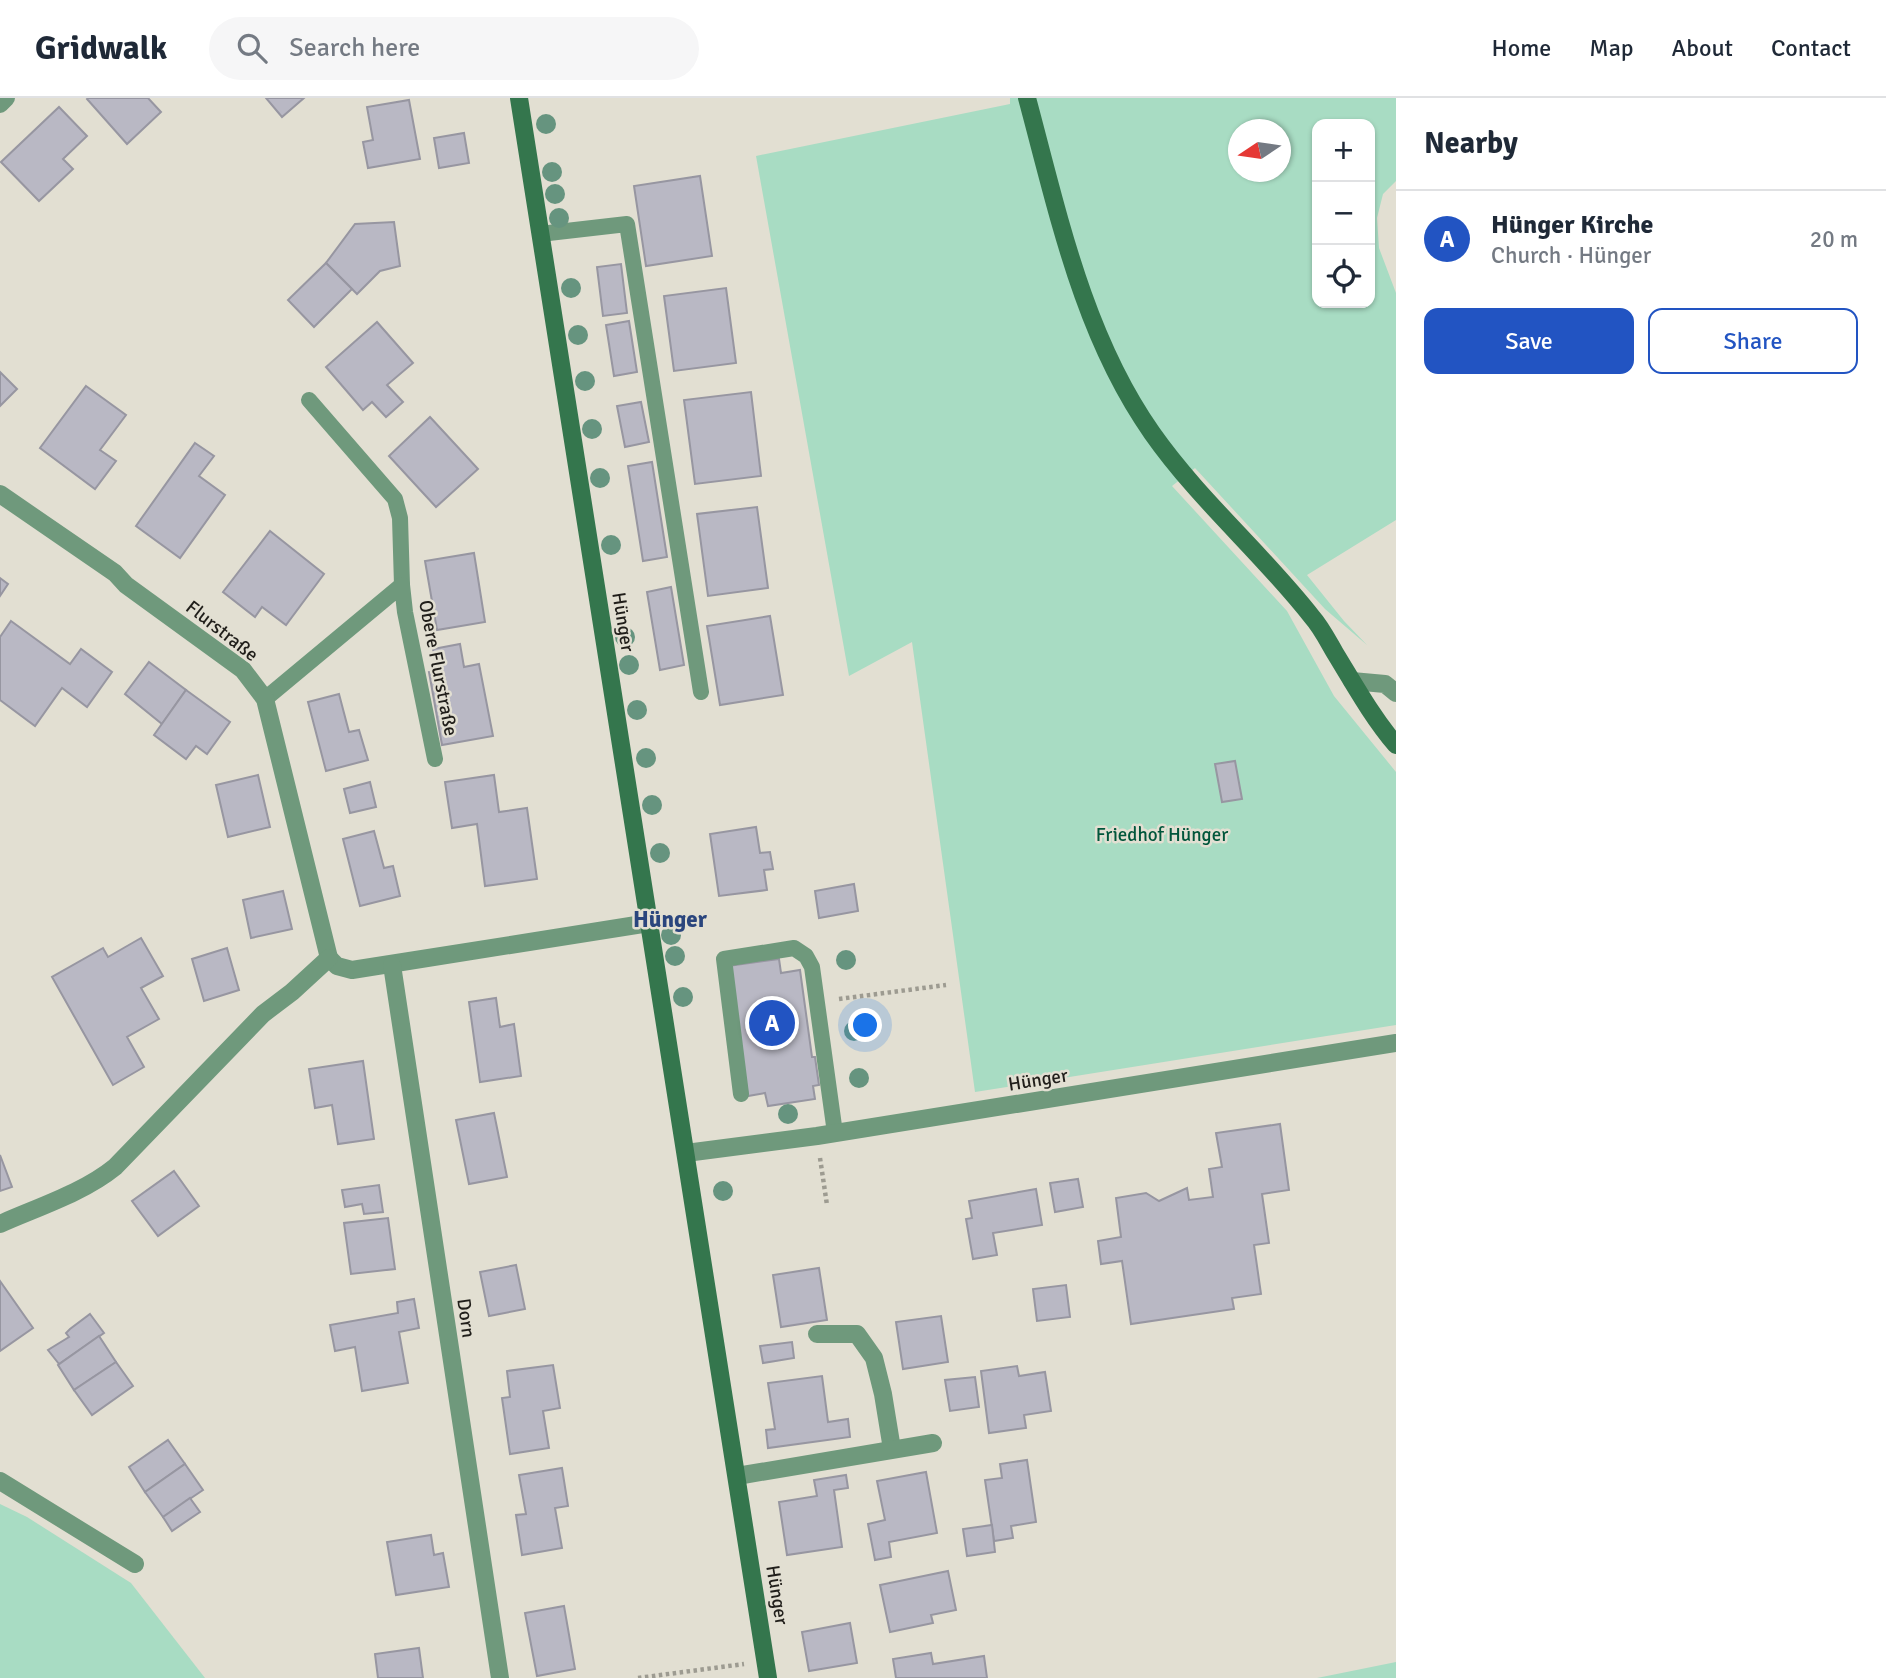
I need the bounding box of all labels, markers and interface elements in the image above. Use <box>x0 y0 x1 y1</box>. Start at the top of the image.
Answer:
search box <box>209 17 699 80</box>
text: Gridwalk <box>35 28 167 69</box>
icon: search <box>233 29 271 67</box>
text: Search here <box>289 32 420 64</box>
text: Home <box>1491 33 1551 63</box>
text: Map <box>1589 33 1634 63</box>
text: About <box>1672 33 1733 63</box>
text: Contact <box>1771 33 1851 63</box>
north arrow <box>1228 119 1291 182</box>
map controls <box>1312 119 1375 308</box>
button: + <box>1312 119 1375 182</box>
text: Nearby <box>1424 125 1518 162</box>
button: − <box>1312 182 1375 245</box>
text: Hünger Kirche <box>1491 209 1653 241</box>
text: A <box>1440 225 1454 254</box>
text: 20 m <box>1810 225 1858 254</box>
text: Church · Hünger <box>1491 241 1651 270</box>
button: locate <box>1312 245 1375 308</box>
button: Save <box>1424 308 1634 374</box>
button: Share <box>1648 308 1858 374</box>
street label: Hünger <box>606 590 640 654</box>
street label: Flurstraße <box>181 595 263 667</box>
street label: Obere Flurstraße <box>413 598 463 738</box>
park label: Friedhof Hünger <box>1096 823 1228 847</box>
district label: Hünger <box>633 905 708 934</box>
pin: A <box>749 997 795 1049</box>
your location <box>848 1008 882 1042</box>
street label: Hünger <box>1006 1063 1070 1097</box>
street label: Dorn <box>451 1297 481 1339</box>
street label: Hünger <box>760 1563 794 1627</box>

